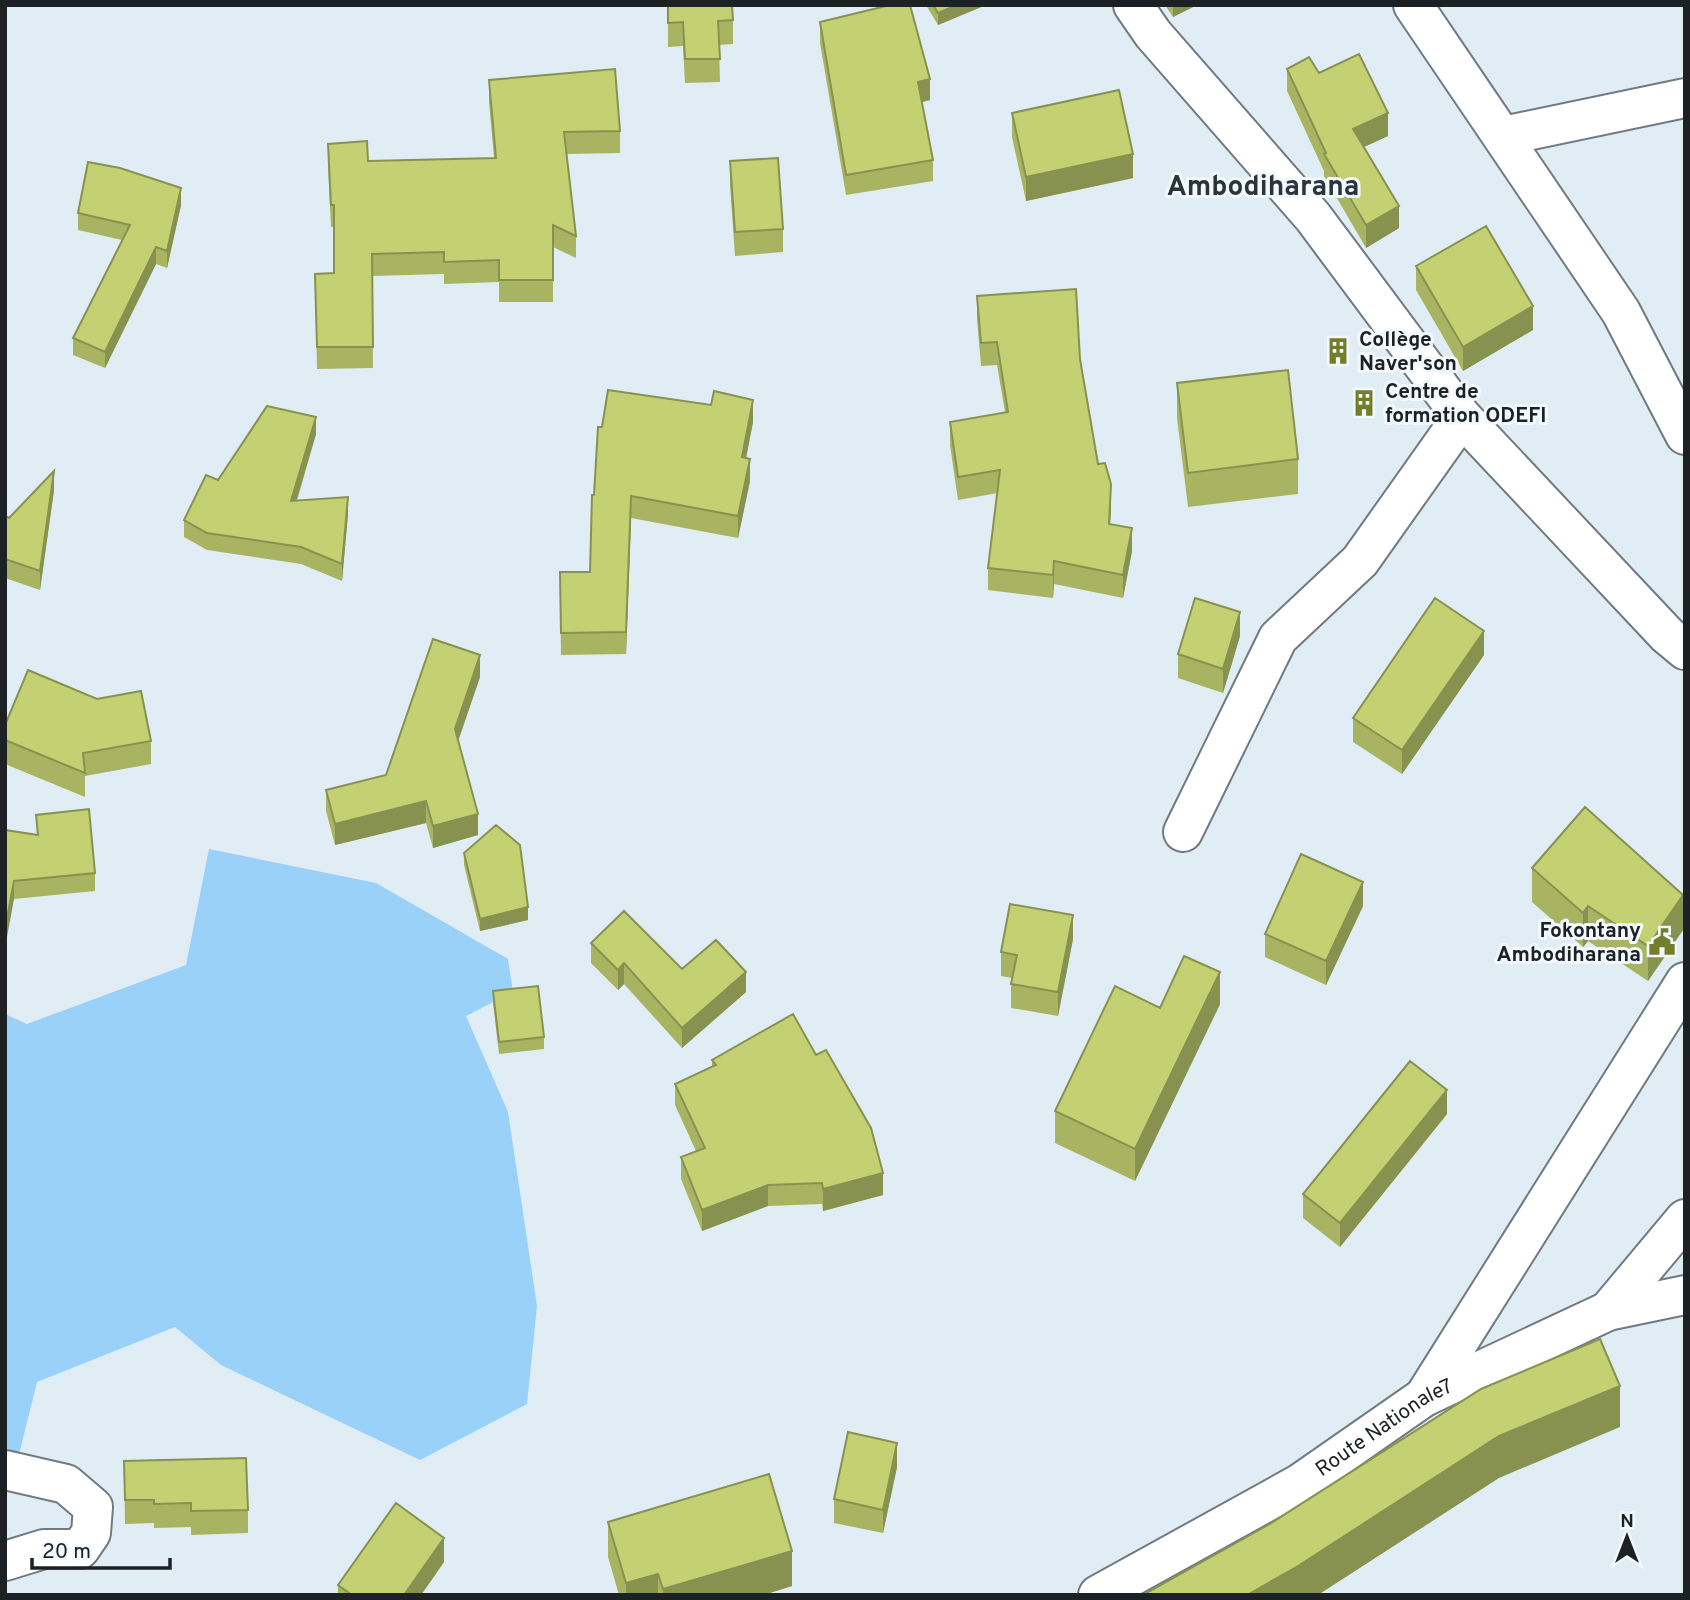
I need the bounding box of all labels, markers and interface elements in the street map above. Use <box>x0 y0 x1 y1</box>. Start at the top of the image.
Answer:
district label: Ambodiharana <box>1167 170 1359 206</box>
place label: Collège Naver'son <box>1359 327 1457 378</box>
building icon: Collège Naver'son <box>1323 336 1353 366</box>
place label: Centre de formation ODEFI <box>1385 379 1547 430</box>
building icon: Centre de formation ODEFI <box>1349 388 1379 418</box>
place label: Fokontany Ambodiharana <box>1496 918 1641 969</box>
public building icon: Fokontany Ambodiharana <box>1647 927 1677 957</box>
street label: Route Nationale7 <box>1311 1373 1458 1483</box>
north arrow <box>1592 1502 1662 1572</box>
text: N <box>1620 1510 1634 1534</box>
scale bar <box>32 1526 170 1570</box>
text: 20 m <box>42 1539 91 1566</box>

